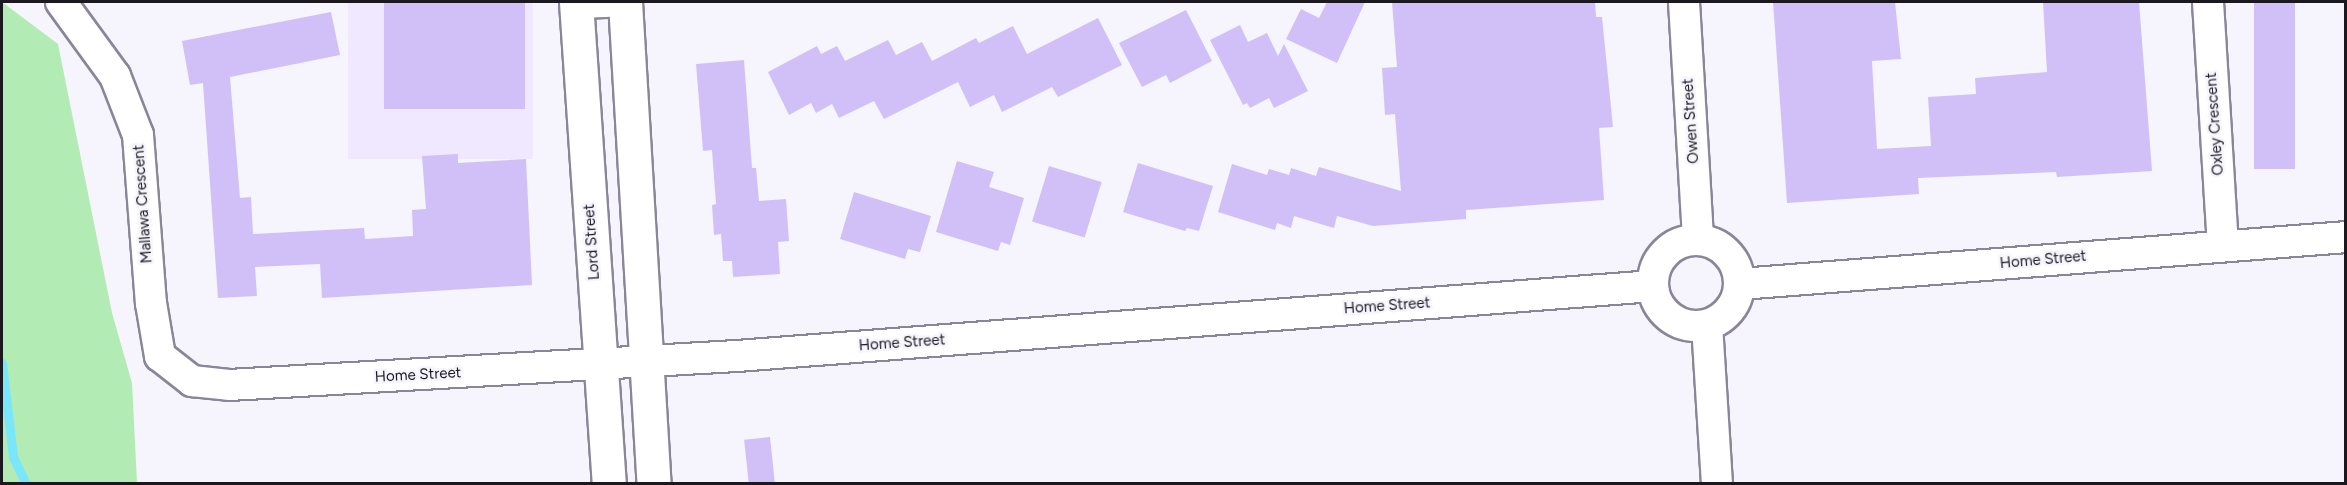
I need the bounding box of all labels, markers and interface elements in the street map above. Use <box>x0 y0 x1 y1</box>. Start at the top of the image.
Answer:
street label: Oxley Crescent <box>2202 72 2228 176</box>
street label: Owen Street <box>1679 78 1703 164</box>
street label: Mallawa Crescent <box>130 144 156 264</box>
street label: Lord Street <box>580 203 604 281</box>
street label: Home Street <box>1999 247 2087 273</box>
street label: Home Street <box>1343 294 1431 318</box>
street label: Home Street <box>858 331 946 355</box>
street label: Home Street <box>374 364 462 386</box>

